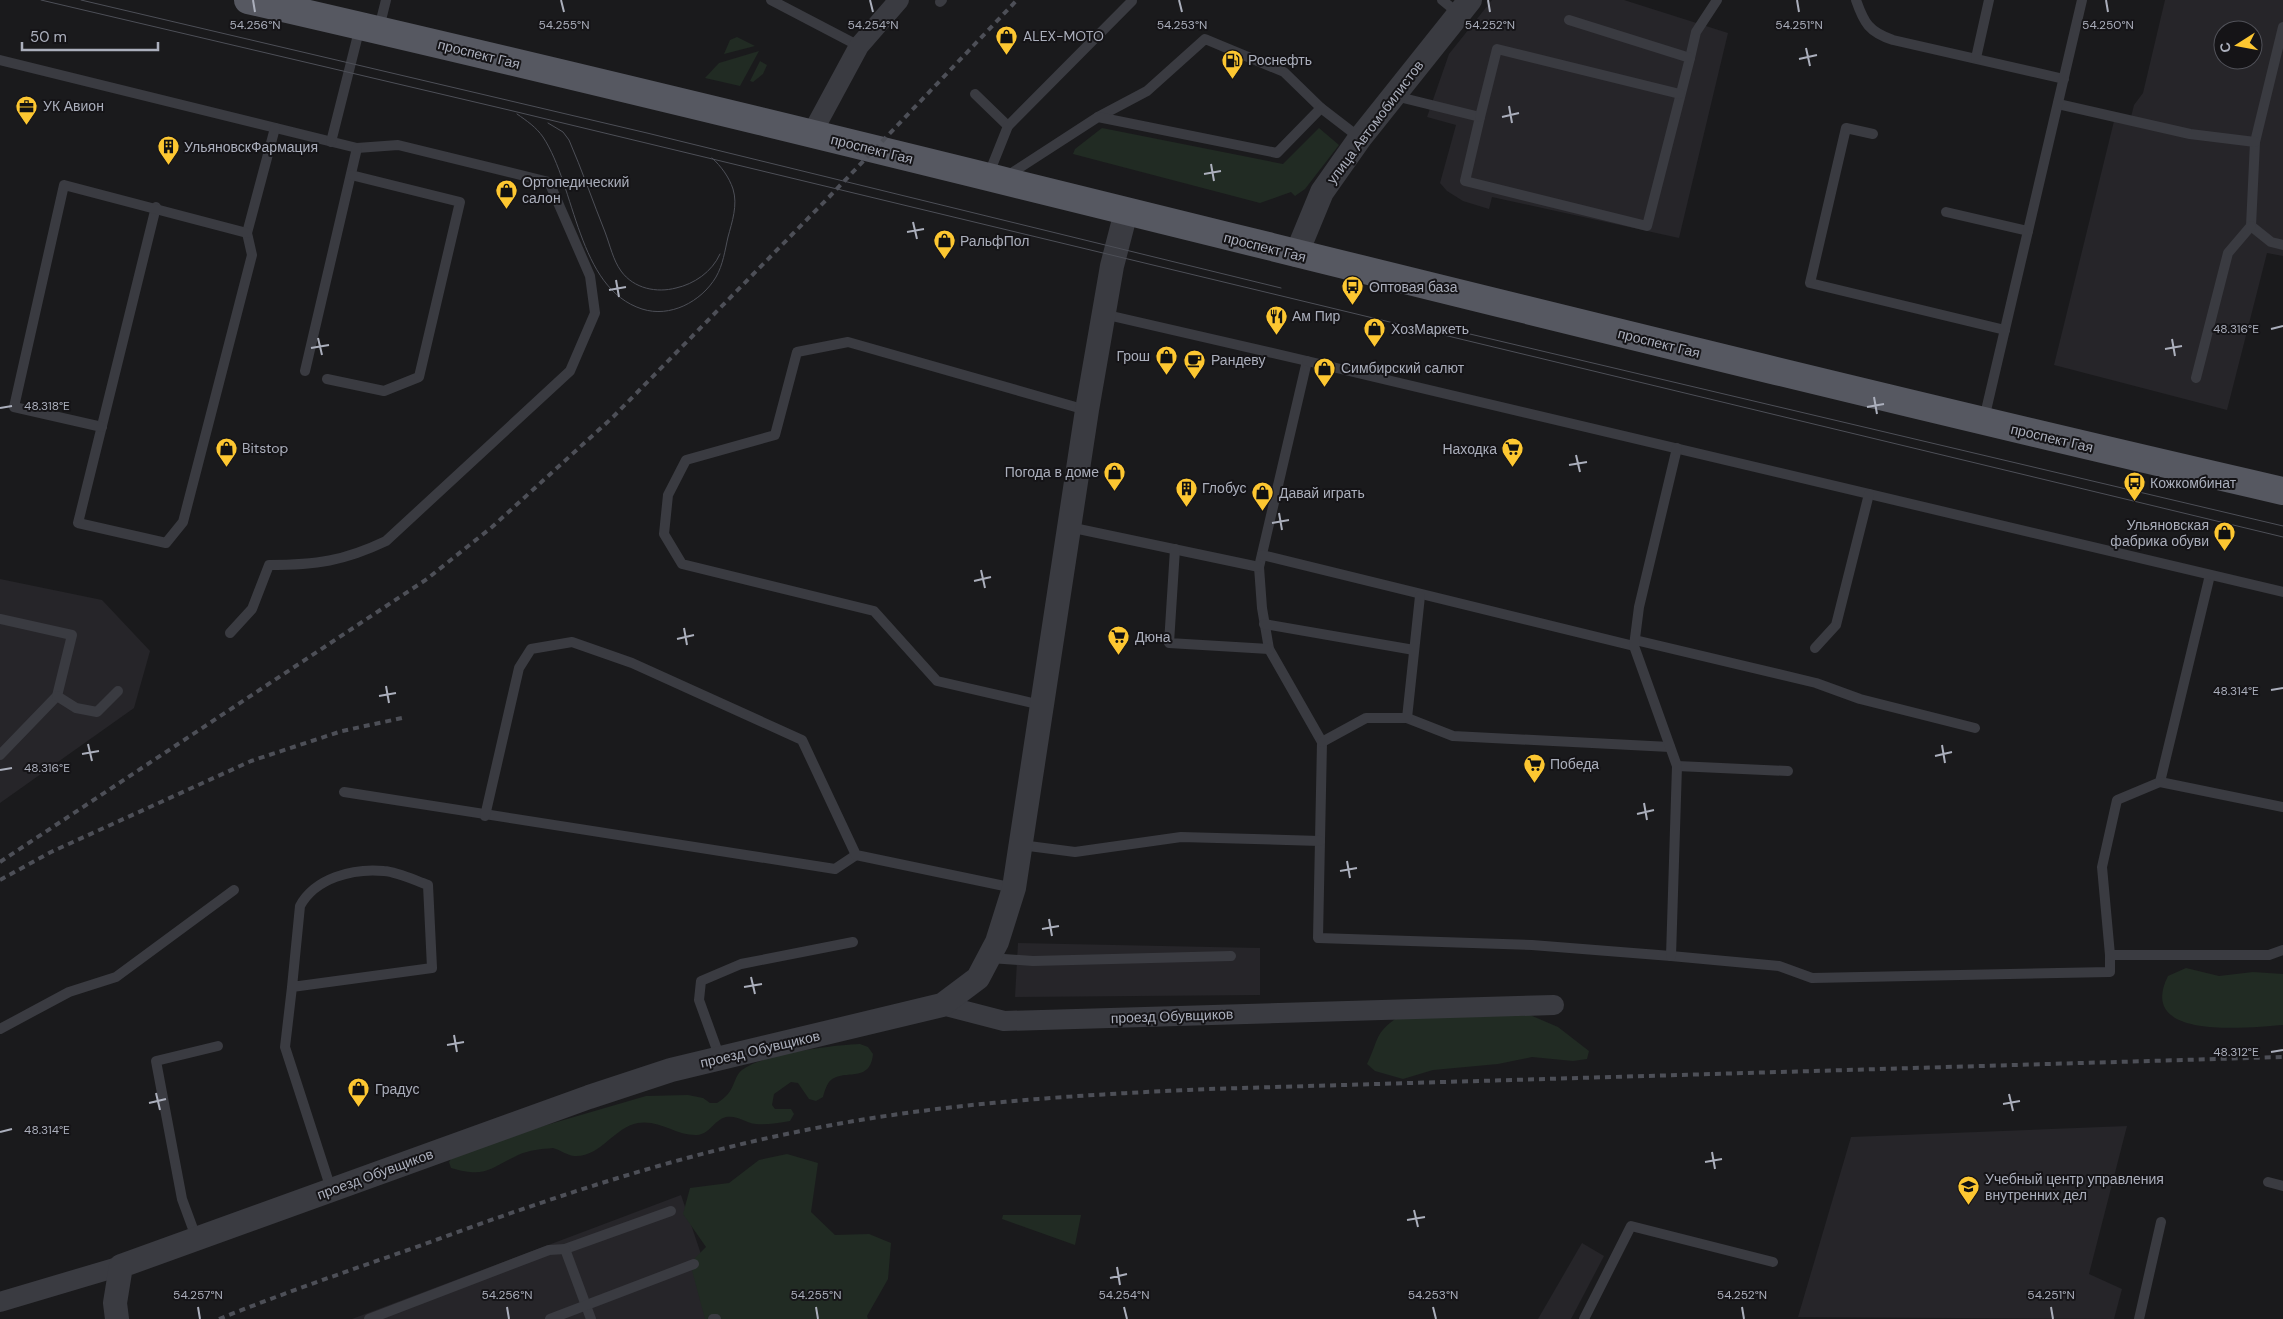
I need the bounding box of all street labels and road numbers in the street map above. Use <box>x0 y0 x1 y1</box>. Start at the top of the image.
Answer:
street label: проспект Гая <box>436 35 522 73</box>
street label: улица Автомобилистов <box>1323 57 1427 187</box>
street label: проспект Гая <box>829 130 915 168</box>
street label: проспект Гая <box>1222 228 1308 266</box>
street label: проспект Гая <box>1616 324 1702 362</box>
street label: проспект Гая <box>2009 420 2095 456</box>
street label: проезд Обувщиков <box>1110 1005 1234 1027</box>
street label: проезд Обувщиков <box>698 1026 822 1072</box>
street label: проезд Обувщиков <box>314 1145 436 1203</box>

